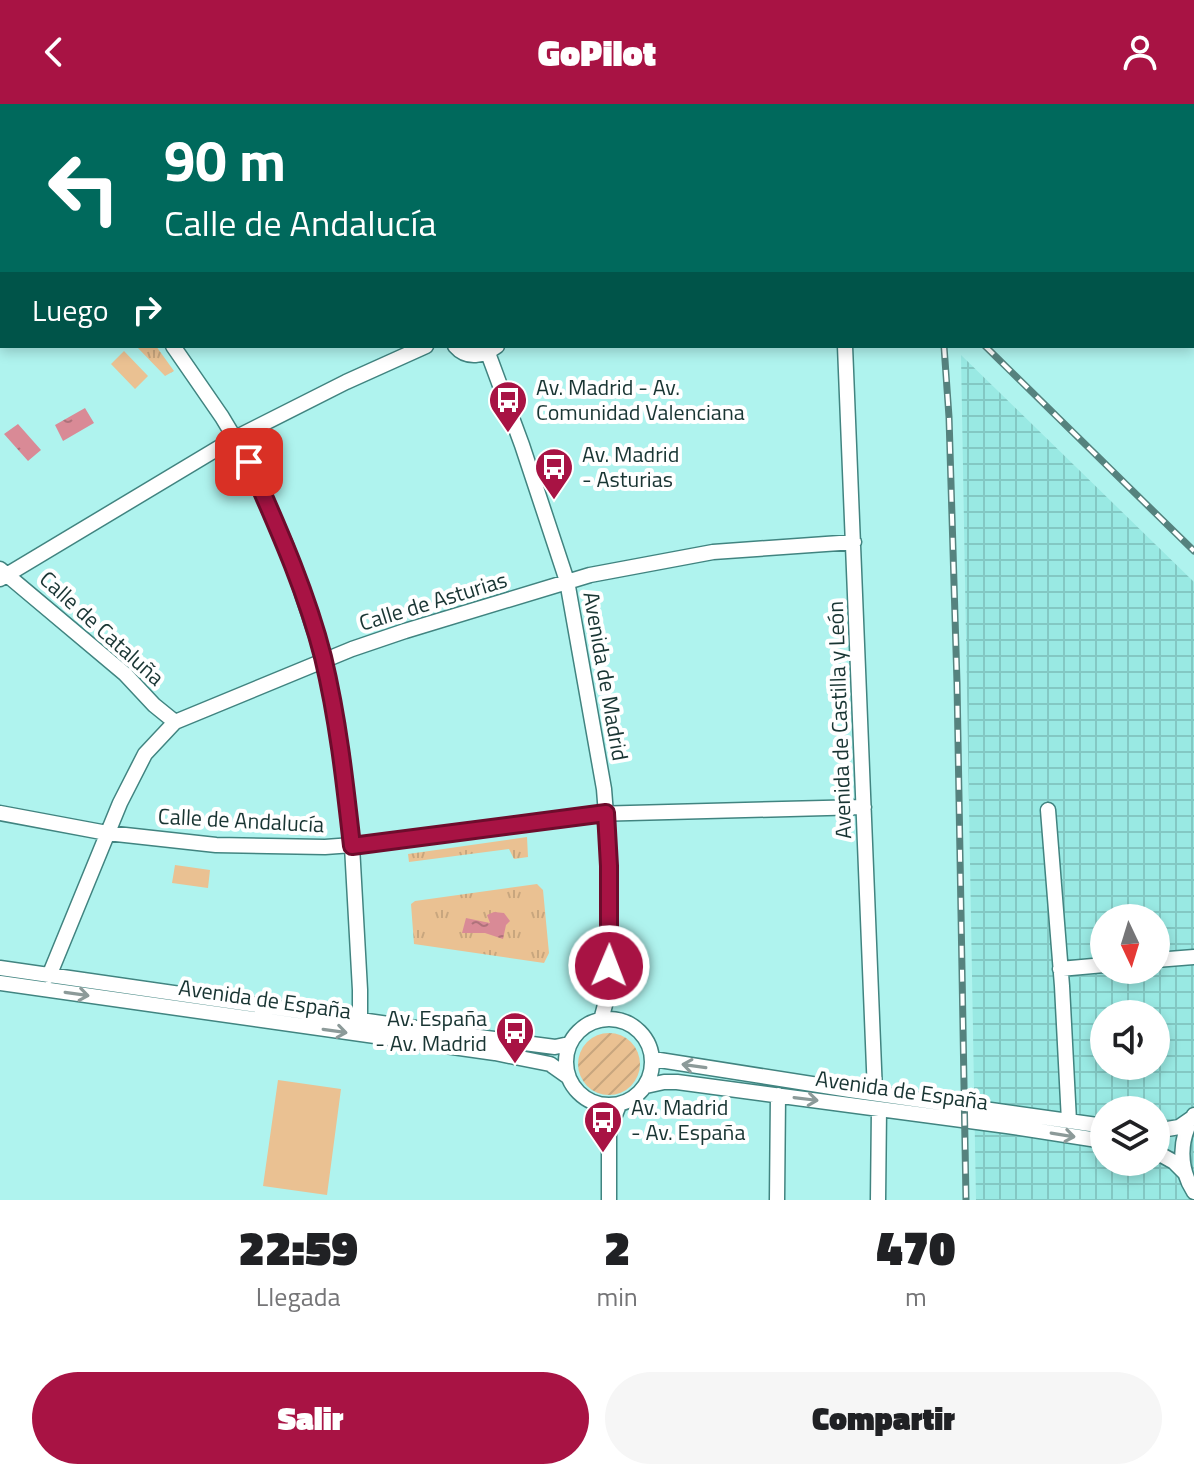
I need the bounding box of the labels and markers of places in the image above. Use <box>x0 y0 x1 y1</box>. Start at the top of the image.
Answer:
place label: Av. Madrid - Av. Comunidad Valenciana <box>536 370 745 429</box>
bus stop icon: Av. Madrid - Av. Comunidad Valenciana <box>487 379 529 434</box>
pin <box>215 428 283 496</box>
place label: Av. Madrid - Asturias <box>582 437 679 496</box>
bus stop icon: Av. Madrid - Asturias <box>533 446 575 501</box>
place label: Av. España - Av. Madrid <box>375 1001 487 1060</box>
bus stop icon: Av. España - Av. Madrid <box>494 1010 536 1065</box>
place label: Av. Madrid - Av. España <box>631 1090 745 1149</box>
bus stop icon: Av. Madrid - Av. España <box>582 1099 624 1154</box>

